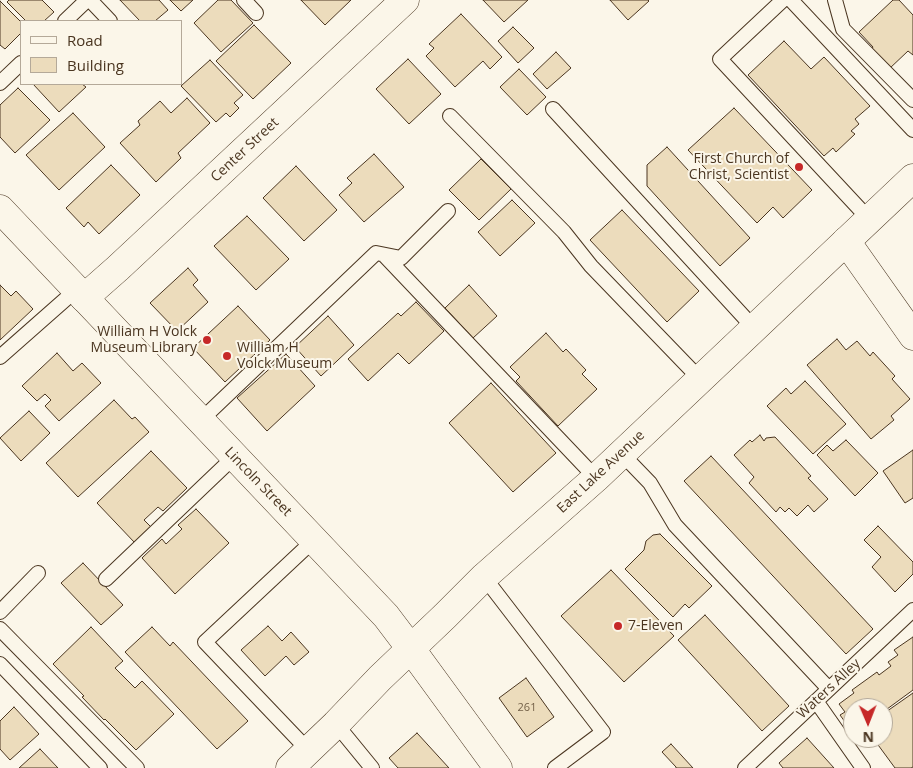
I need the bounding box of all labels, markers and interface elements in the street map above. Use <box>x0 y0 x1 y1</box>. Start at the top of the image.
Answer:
legend <box>20 20 182 85</box>
text: Road <box>67 30 103 50</box>
text: Building <box>67 55 124 75</box>
street label: Center Street <box>208 114 282 186</box>
place label: First Church of Christ, Scientist <box>689 151 789 184</box>
marker: First Church of Christ, Scientist <box>793 161 805 173</box>
place label: William H Volck Museum Library <box>90 324 197 357</box>
marker: William H Volck Museum Library <box>201 334 213 346</box>
place label: William H Volck Museum <box>237 340 332 372</box>
marker: William H Volck Museum <box>221 350 233 362</box>
street label: East Lake Avenue <box>554 427 648 517</box>
street label: Lincoln Street <box>221 444 295 520</box>
place label: 7-Eleven <box>628 618 683 634</box>
marker: 7-Eleven <box>612 620 624 632</box>
street label: Waters Alley <box>794 655 864 723</box>
north arrow <box>843 698 893 748</box>
house number: 261 <box>518 701 536 715</box>
text: N <box>862 728 874 747</box>

